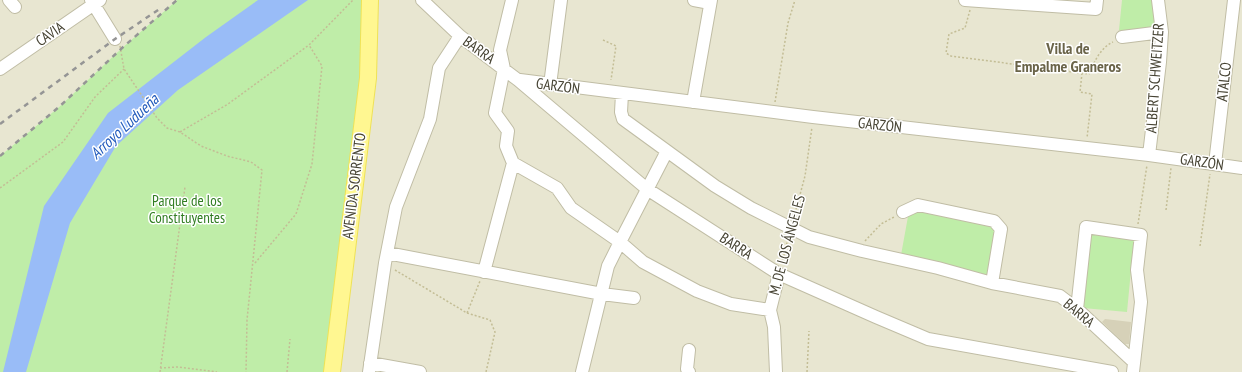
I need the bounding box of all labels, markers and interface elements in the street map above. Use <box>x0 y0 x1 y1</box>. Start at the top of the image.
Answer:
street label: CAVIA <box>32 17 68 50</box>
street label: ALBERT SCHWEITZER <box>1141 22 1168 134</box>
street label: BARRA <box>459 32 500 68</box>
district label: Villa de Empalme Graneros <box>1015 38 1122 76</box>
street label: ATALCO <box>1212 61 1235 103</box>
street label: GARZÓN <box>535 73 581 98</box>
water label: Arroyo Ludueña <box>85 88 164 163</box>
street label: GARZÓN <box>857 113 903 136</box>
street label: AVENIDA SORRENTO <box>338 132 369 240</box>
street label: GARZÓN <box>1179 149 1225 174</box>
park label: Parque de los Constituyentes <box>149 191 225 227</box>
street label: M. DE LOS ÁNGELES <box>764 193 809 297</box>
street label: BARRA <box>716 228 757 264</box>
street label: BARRA <box>1060 294 1100 332</box>

